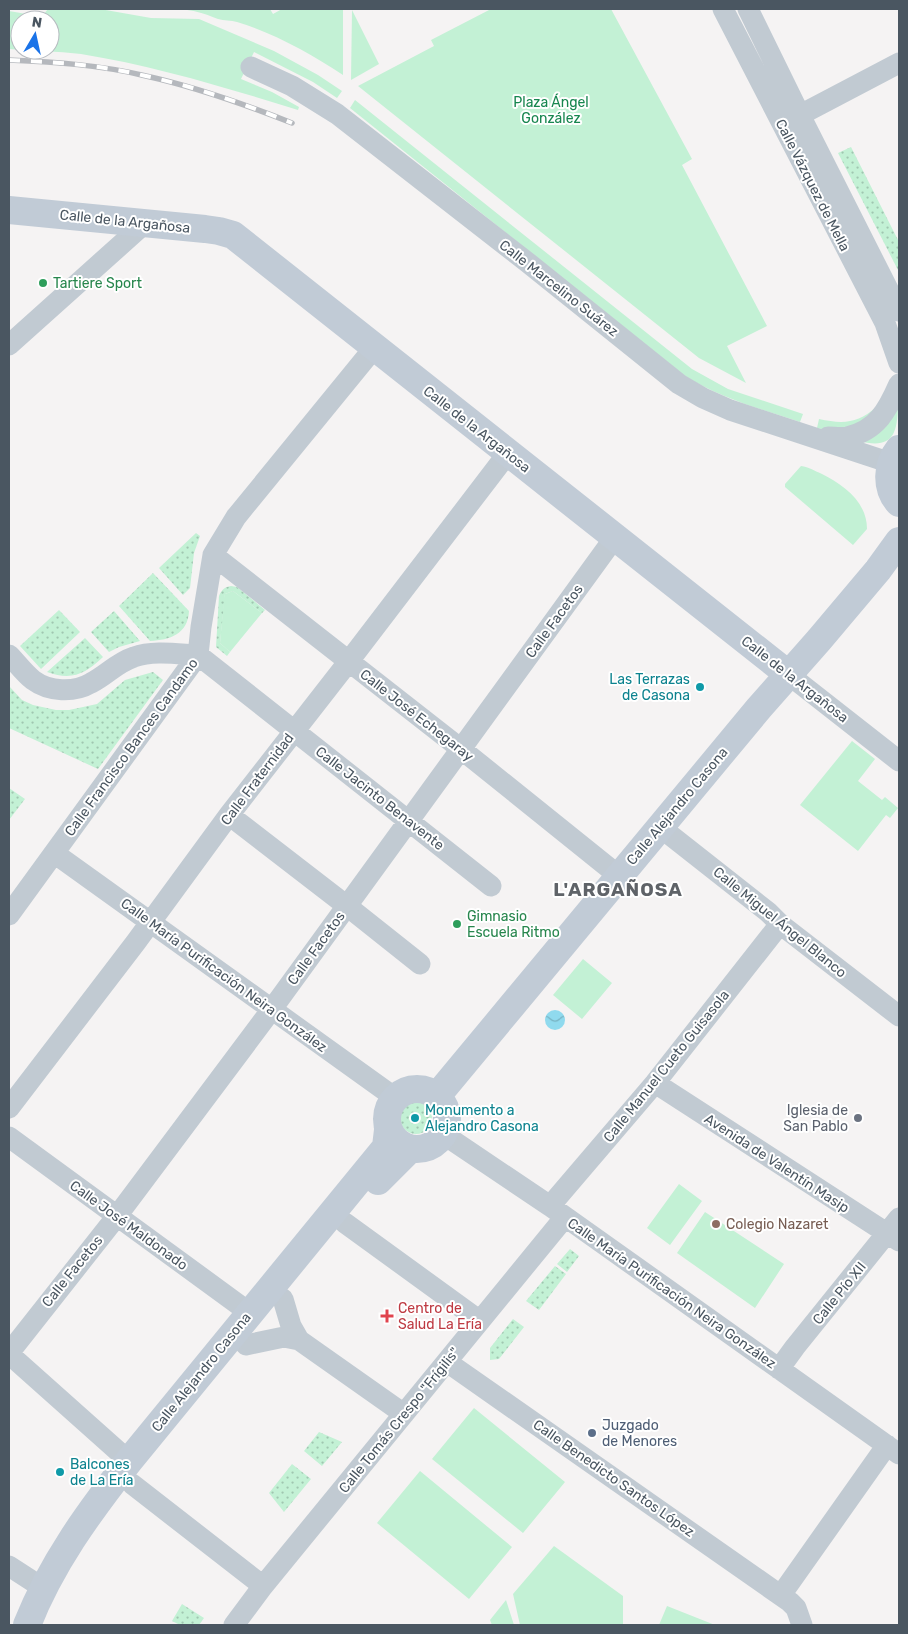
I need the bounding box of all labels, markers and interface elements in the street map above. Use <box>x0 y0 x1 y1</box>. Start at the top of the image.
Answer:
north arrow <box>10 10 60 60</box>
text: N <box>31 13 43 32</box>
park label: Plaza Ángel González <box>513 93 589 127</box>
street label: Calle Vázquez de Mella <box>772 116 853 254</box>
street label: Calle de la Argañosa <box>59 206 191 237</box>
street label: Calle Marcelino Suárez <box>496 237 622 340</box>
place label: Tartiere Sport <box>53 275 142 292</box>
marker: Tartiere Sport <box>37 277 49 289</box>
street label: Calle de la Argañosa <box>420 382 534 476</box>
street label: Calle Facetos <box>522 581 587 661</box>
street label: Calle de la Argañosa <box>738 632 852 726</box>
street label: Calle Francisco Bances Candamo <box>61 655 202 840</box>
street label: Calle José Echegaray <box>356 666 477 765</box>
place label: Las Terrazas de Casona <box>609 671 690 704</box>
marker: Las Terrazas de Casona <box>694 681 706 693</box>
street label: Calle Fraternidad <box>217 730 298 829</box>
street label: Calle Jacinto Benavente <box>312 743 447 854</box>
street label: Calle Alejandro Casona <box>623 744 732 869</box>
street label: Calle Miguel Ángel Blanco <box>710 863 850 981</box>
district label: L'ARGAÑOSA <box>553 878 683 901</box>
street label: Calle María Purificación Neira González <box>117 895 330 1056</box>
street label: Calle Facetos <box>284 908 349 988</box>
place label: Gimnasio Escuela Ritmo <box>467 908 560 941</box>
marker: Gimnasio Escuela Ritmo <box>451 918 463 930</box>
street label: Calle Manuel Cueto Guisasola <box>600 987 733 1146</box>
place label: Monumento a Alejandro Casona <box>425 1102 539 1135</box>
place label: Iglesia de San Pablo <box>783 1102 848 1135</box>
street label: Avenida de Valentín Masip <box>701 1110 852 1217</box>
marker: Monumento a Alejandro Casona <box>409 1112 421 1124</box>
marker: Iglesia de San Pablo <box>852 1112 864 1124</box>
street label: Calle José Maldonado <box>66 1177 191 1274</box>
street label: Calle María Purificación Neira González <box>564 1215 779 1372</box>
place label: Colegio Nazaret <box>726 1216 829 1233</box>
marker: Colegio Nazaret <box>710 1218 722 1230</box>
street label: Calle Facetos <box>38 1232 106 1310</box>
street label: Calle Pío XII <box>809 1259 870 1328</box>
place label: Centro de Salud La Ería <box>398 1300 482 1333</box>
street label: Calle Alejandro Casona <box>148 1309 255 1435</box>
marker: Centro de Salud La Ería <box>380 1309 394 1323</box>
street label: Calle Tomás Crespo "Frígilis" <box>335 1344 463 1496</box>
street label: Calle Benedicto Santos López <box>530 1416 698 1541</box>
place label: Juzgado de Menores <box>602 1417 677 1450</box>
marker: Juzgado de Menores <box>586 1427 598 1439</box>
place label: Balcones de La Ería <box>70 1456 134 1489</box>
marker: Balcones de La Ería <box>54 1466 66 1478</box>

